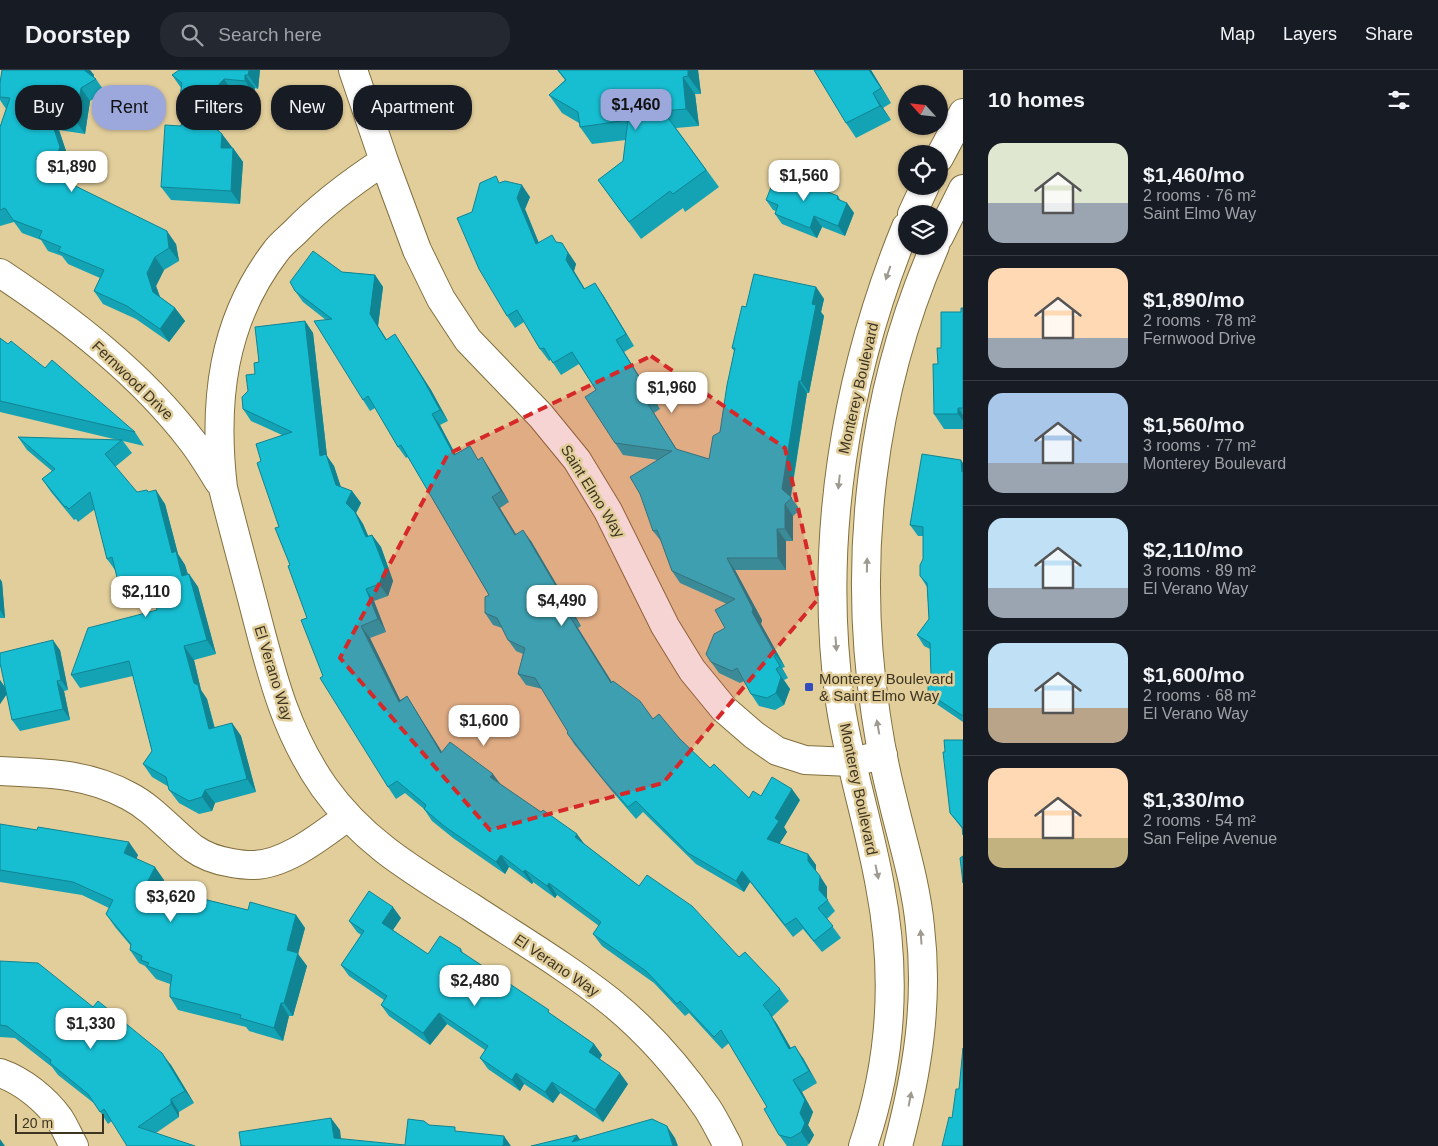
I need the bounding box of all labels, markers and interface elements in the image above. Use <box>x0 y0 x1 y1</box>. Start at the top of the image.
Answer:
search box <box>160 12 510 57</box>
text: Doorstep <box>25 21 130 48</box>
icon: search <box>178 21 206 49</box>
text: Search here <box>218 24 322 45</box>
text: Map <box>1220 24 1255 44</box>
text: Layers <box>1283 24 1337 44</box>
text: Share <box>1365 24 1413 44</box>
chip: Buy <box>15 85 82 130</box>
chip: Rent <box>92 85 166 130</box>
chip: Filters <box>176 85 261 130</box>
chip: New <box>271 85 343 130</box>
chip: Apartment <box>353 85 472 130</box>
north arrow <box>898 85 948 135</box>
map controls <box>898 85 948 255</box>
icon: filters <box>1385 86 1413 114</box>
pin: $1,460 <box>595 88 677 131</box>
text: 10 homes <box>988 88 1085 111</box>
text: $1,460 <box>612 96 660 113</box>
button: locate <box>898 145 948 195</box>
pin: $1,890 <box>31 150 113 193</box>
text: $1,890 <box>48 158 96 175</box>
pin: $1,560 <box>763 160 845 202</box>
icon: home <box>1028 163 1088 223</box>
text: $1,460/mo <box>1143 163 1245 186</box>
text: $1,560 <box>780 167 828 184</box>
text: 2 rooms · 76 m² <box>1143 187 1256 204</box>
button: layers <box>898 205 948 255</box>
text: Saint Elmo Way <box>1143 205 1256 222</box>
one-way arrow <box>884 265 892 280</box>
icon: home <box>1028 288 1088 348</box>
text: $1,890/mo <box>1143 288 1245 311</box>
text: 2 rooms · 78 m² <box>1143 312 1256 329</box>
street label: Monterey Boulevard <box>835 321 881 455</box>
text: Fernwood Drive <box>1143 330 1256 347</box>
street label: Fernwood Drive <box>89 337 177 423</box>
pin: $1,960 <box>631 372 713 414</box>
text: $1,960 <box>648 379 696 396</box>
icon: home <box>1028 413 1088 473</box>
text: $1,560/mo <box>1143 413 1245 436</box>
text: 3 rooms · 77 m² <box>1143 437 1256 454</box>
street label: Saint Elmo Way <box>558 441 629 541</box>
text: Monterey Boulevard <box>1143 455 1286 472</box>
one-way arrow <box>835 474 843 490</box>
icon: home <box>1028 538 1088 598</box>
text: $2,110/mo <box>1143 538 1243 561</box>
one-way arrow <box>863 557 871 573</box>
text: 3 rooms · 89 m² <box>1143 562 1256 579</box>
pin: $2,110 <box>105 576 187 618</box>
text: El Verano Way <box>1143 580 1248 597</box>
text: $2,110 <box>122 583 170 600</box>
pin: $4,490 <box>521 584 603 627</box>
text: $4,490 <box>538 592 586 609</box>
street label: El Verano Way <box>251 623 297 723</box>
one-way arrow <box>832 636 840 652</box>
icon: home <box>1028 663 1088 723</box>
text: $1,600/mo <box>1143 663 1245 686</box>
place label: Monterey Boulevard & Saint Elmo Way <box>819 670 953 704</box>
marker: Monterey Boulevard & Saint Elmo Way <box>803 681 815 693</box>
text: 2 rooms · 68 m² <box>1143 687 1256 704</box>
pin: $1,600 <box>443 704 525 747</box>
text: El Verano Way <box>1143 705 1248 722</box>
text: $1,600 <box>460 712 508 729</box>
one-way arrow <box>874 719 882 735</box>
street label: Monterey Boulevard <box>837 722 881 856</box>
icon: home <box>1028 788 1088 848</box>
text: $1,330/mo <box>1143 788 1245 811</box>
text: 2 rooms · 54 m² <box>1143 812 1256 829</box>
text: San Felipe Avenue <box>1143 830 1277 847</box>
one-way arrow <box>873 864 881 880</box>
pin: $3,620 <box>130 880 212 923</box>
text: $3,620 <box>147 888 195 905</box>
one-way arrow <box>917 929 925 945</box>
street label: El Verano Way <box>511 930 603 1000</box>
pin: $2,480 <box>434 964 516 1007</box>
text: $2,480 <box>451 972 499 989</box>
pin: $1,330 <box>50 1008 132 1050</box>
text: $1,330 <box>67 1015 115 1032</box>
one-way arrow <box>906 1091 914 1106</box>
scale bar <box>15 1111 104 1134</box>
text: 20 m <box>22 1115 53 1131</box>

